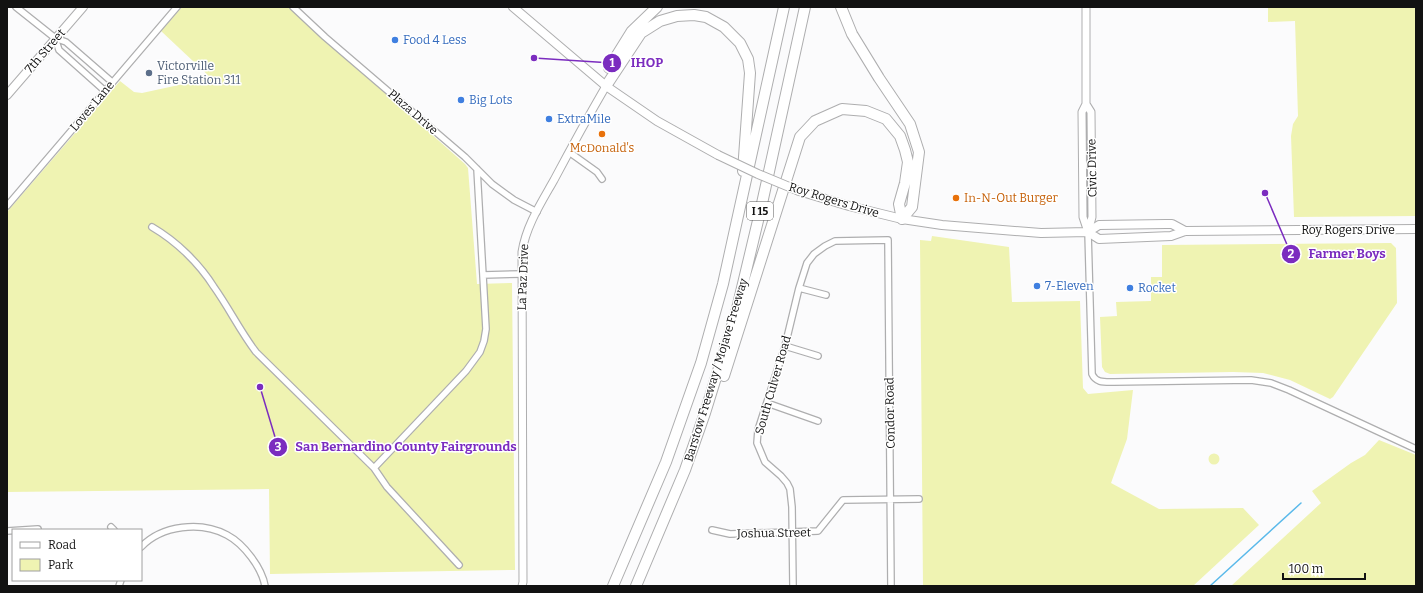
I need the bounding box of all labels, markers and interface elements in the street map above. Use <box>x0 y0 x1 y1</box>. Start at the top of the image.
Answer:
street label: 7th Street <box>22 26 68 76</box>
place label: Food 4 Less <box>403 33 467 47</box>
marker: Food 4 Less <box>390 35 400 45</box>
callout: IHOP <box>602 50 671 75</box>
text: IHOP <box>631 55 663 70</box>
text: 1 <box>609 56 615 70</box>
place label: Victorville Fire Station 311 <box>157 59 240 87</box>
marker: Victorville Fire Station 311 <box>144 68 154 78</box>
street label: Loves Lane <box>67 78 117 134</box>
street label: Plaza Drive <box>385 87 441 137</box>
place label: Big Lots <box>469 93 513 107</box>
marker: Big Lots <box>456 95 466 105</box>
place label: ExtraMile <box>557 112 611 126</box>
marker: ExtraMile <box>544 114 554 124</box>
marker: McDonald's <box>597 129 607 139</box>
street label: Civic Drive <box>1084 139 1100 197</box>
place label: McDonald's <box>570 141 634 155</box>
street label: Roy Rogers Drive <box>787 180 881 220</box>
place label: In-N-Out Burger <box>964 191 1058 205</box>
marker: In-N-Out Burger <box>951 193 961 203</box>
road number: I 15 <box>747 202 773 220</box>
street label: Roy Rogers Drive <box>1301 223 1395 237</box>
callout: Farmer Boys <box>1281 241 1394 266</box>
street label: La Paz Drive <box>515 243 531 311</box>
text: Farmer Boys <box>1308 246 1386 261</box>
text: 2 <box>1288 247 1295 261</box>
street label: Barstow Freeway / Mojave Freeway <box>681 276 751 463</box>
place label: 7-Eleven <box>1045 279 1094 293</box>
marker: 7-Eleven <box>1032 281 1042 291</box>
place label: Rocket <box>1138 281 1176 295</box>
marker: Rocket <box>1125 283 1135 293</box>
street label: South Culver Road <box>752 334 794 436</box>
street label: Condor Road <box>882 377 898 449</box>
callout: San Bernardino County Fairgrounds <box>268 434 525 459</box>
text: San Bernardino County Fairgrounds <box>295 439 517 454</box>
text: 3 <box>275 440 282 454</box>
street label: Joshua Street <box>736 525 812 541</box>
legend <box>12 529 142 581</box>
text: Road <box>48 538 76 552</box>
scale bar <box>1283 555 1365 581</box>
text: Park <box>48 558 74 572</box>
text: 100 m <box>1289 562 1324 576</box>

